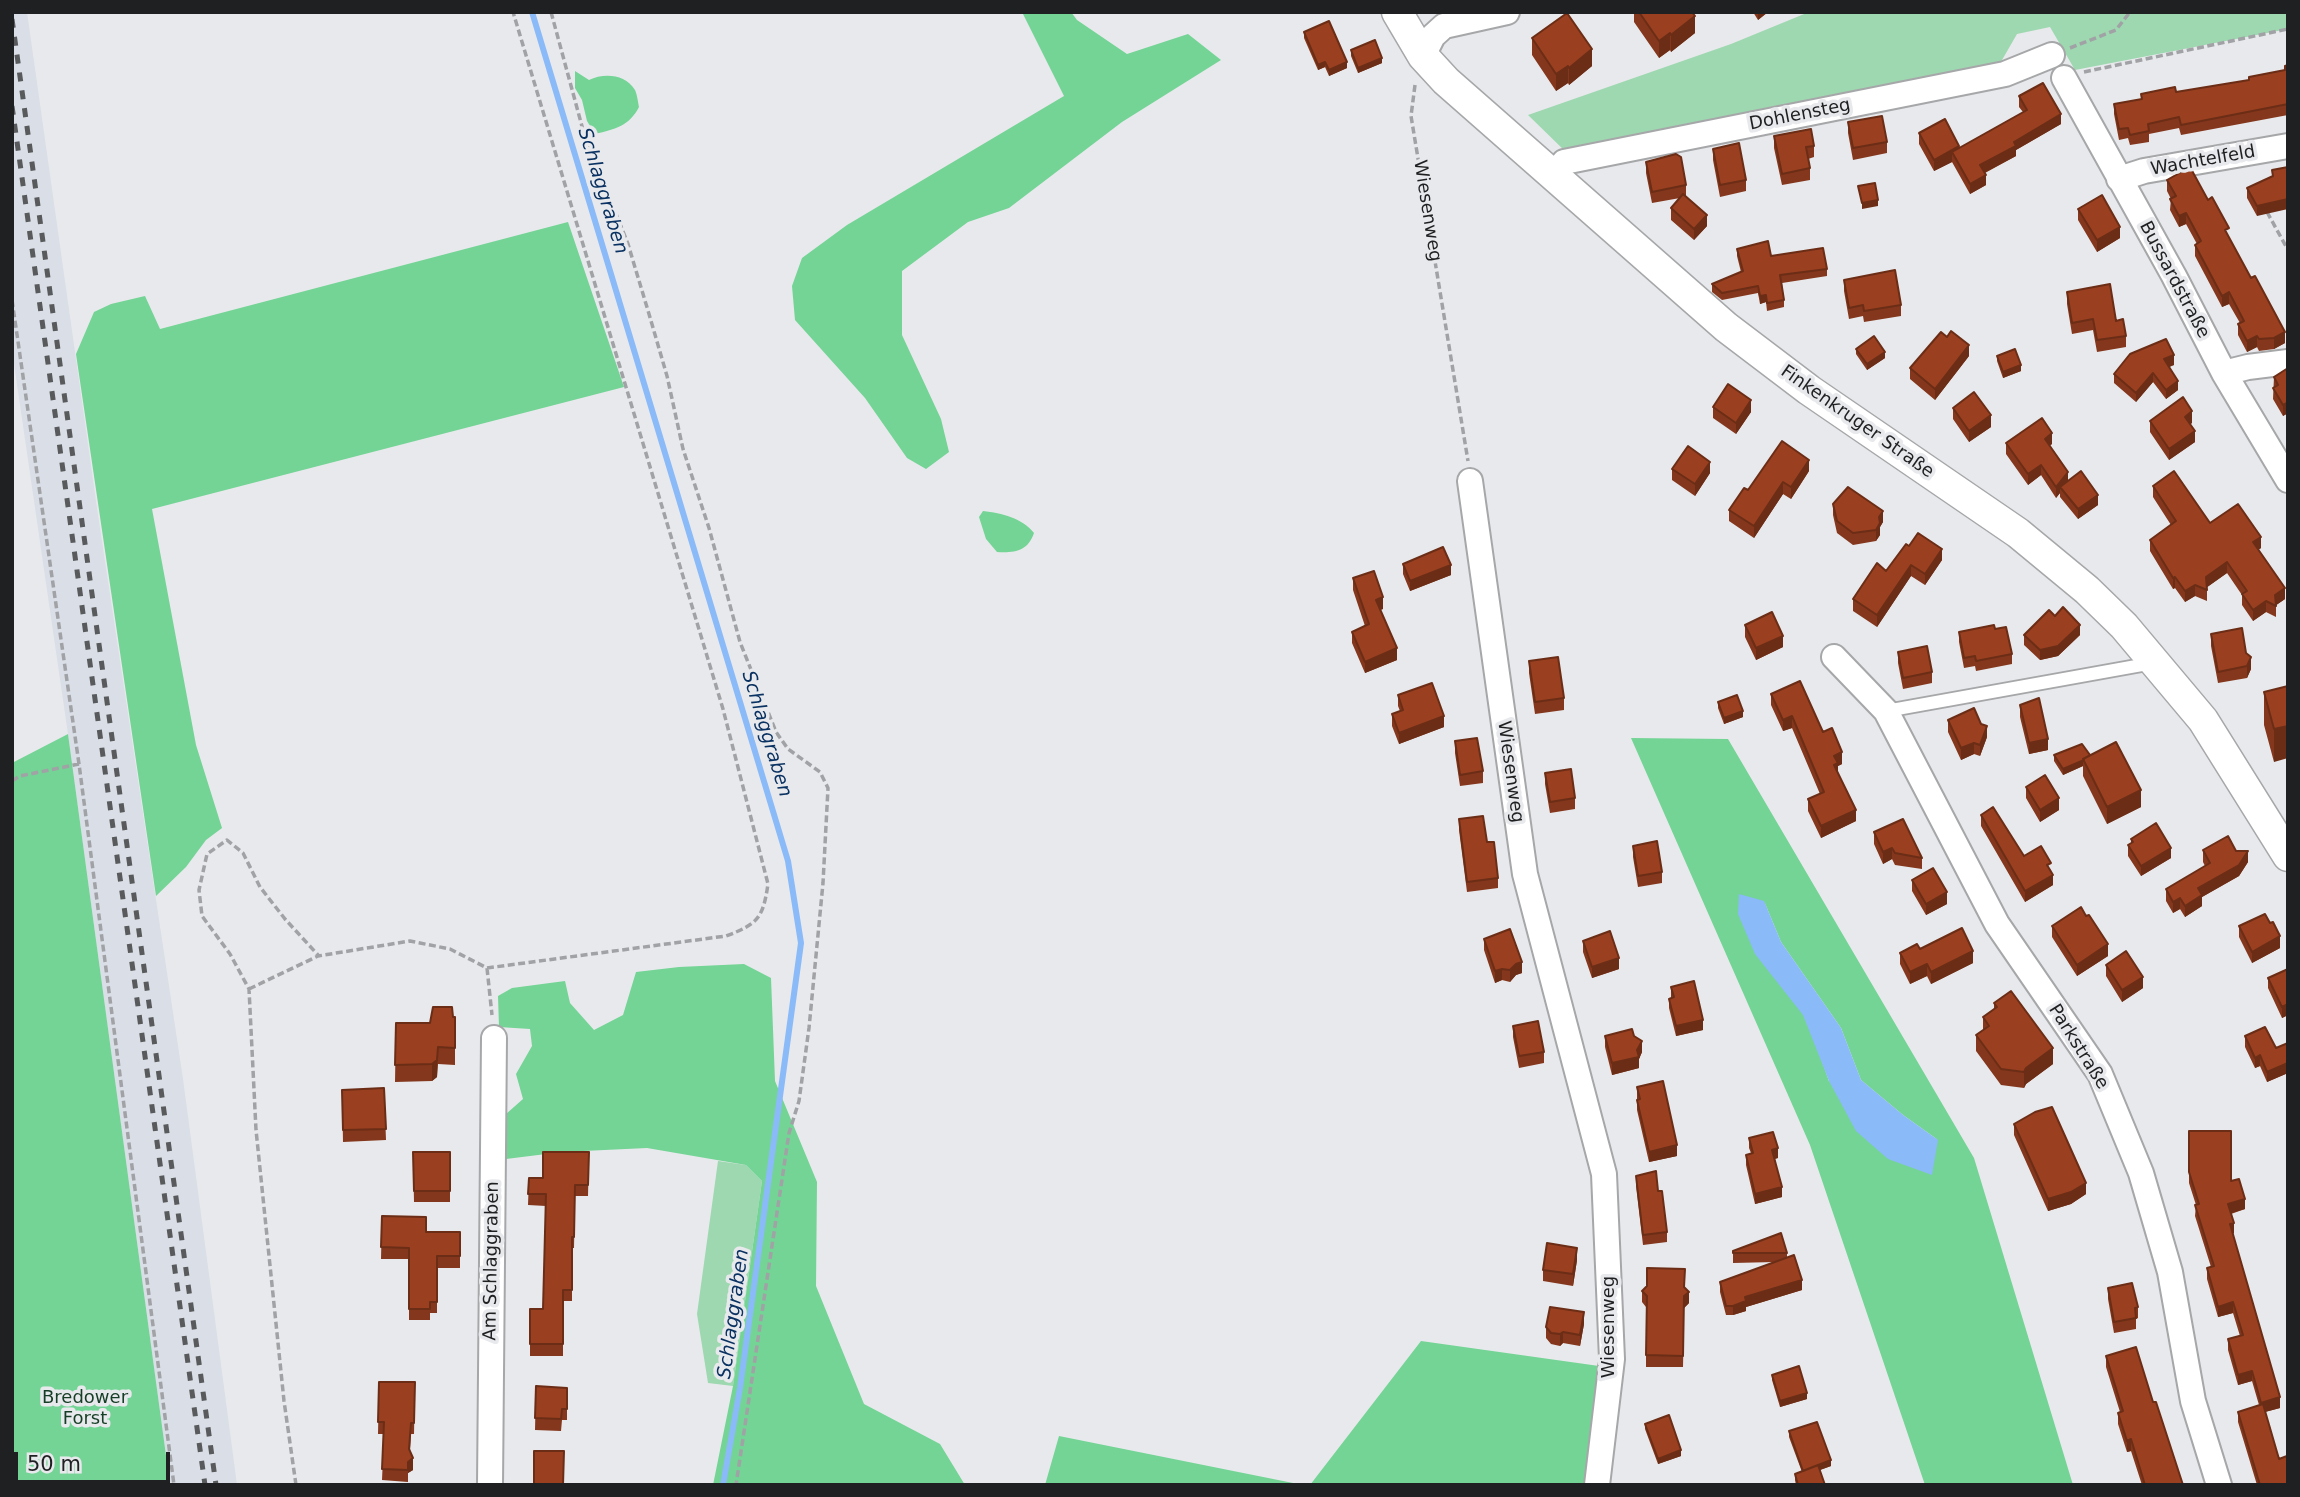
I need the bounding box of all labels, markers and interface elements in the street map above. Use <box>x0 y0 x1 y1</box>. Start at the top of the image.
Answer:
street label: Dohlensteg <box>1748 95 1852 135</box>
water label: Schlaggraben <box>572 125 632 257</box>
street label: Wachtelfeld <box>2149 141 2257 181</box>
street label: Wiesenweg <box>1408 159 1446 263</box>
street label: Bussardstraße <box>2134 218 2214 342</box>
street label: Finkenkruger Straße <box>1776 361 1938 483</box>
water label: Schlaggraben <box>736 668 796 800</box>
street label: Wiesenweg <box>1492 720 1528 824</box>
street label: Parkstraße <box>2043 1000 2113 1094</box>
street label: Am Schlaggraben <box>480 1181 504 1341</box>
water label: Schlaggraben <box>714 1248 754 1380</box>
street label: Wiesenweg <box>1598 1276 1620 1378</box>
park label: Bredower Forst <box>42 1387 128 1430</box>
scale bar <box>18 1438 173 1482</box>
text: 50 m <box>27 1452 81 1476</box>

